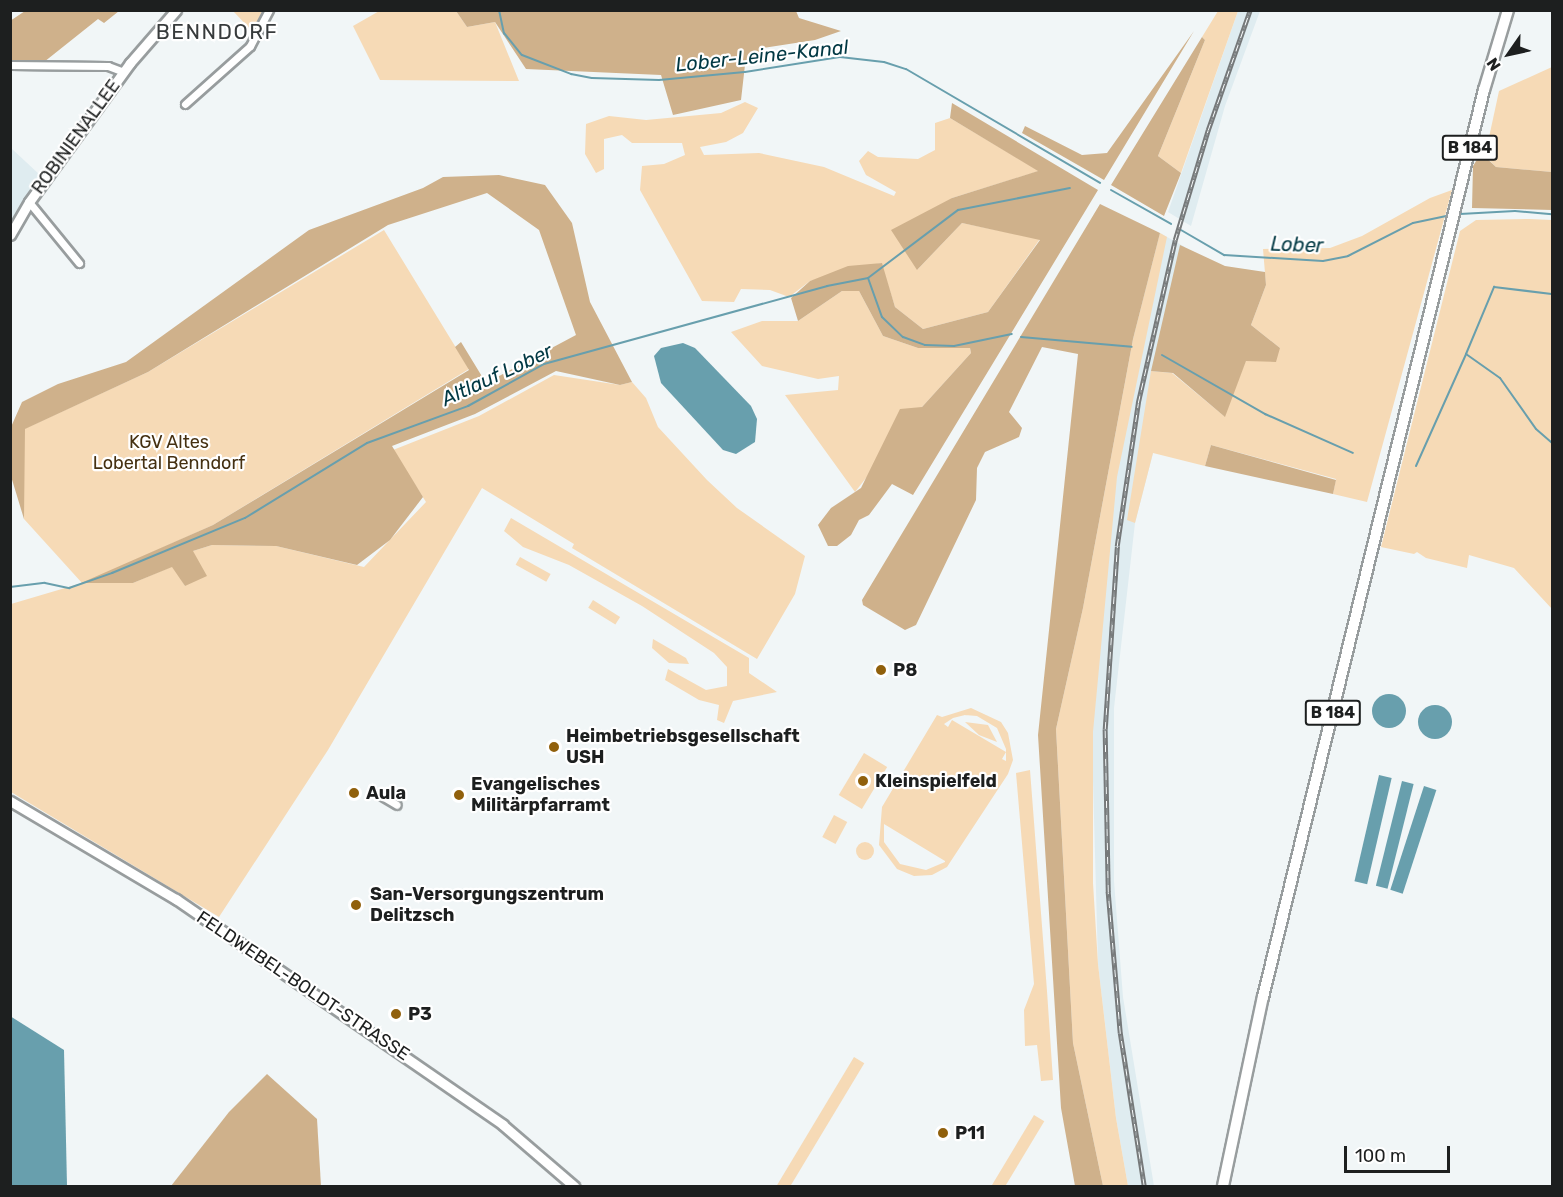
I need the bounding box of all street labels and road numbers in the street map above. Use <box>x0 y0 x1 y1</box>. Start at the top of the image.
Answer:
street label: ROBINIENALLEE <box>27 76 125 198</box>
road number: B 184 <box>1442 135 1498 161</box>
road number: B 184 <box>1304 700 1362 726</box>
street label: FELDWEBEL-BOLDT-STRASSE <box>192 907 414 1065</box>

